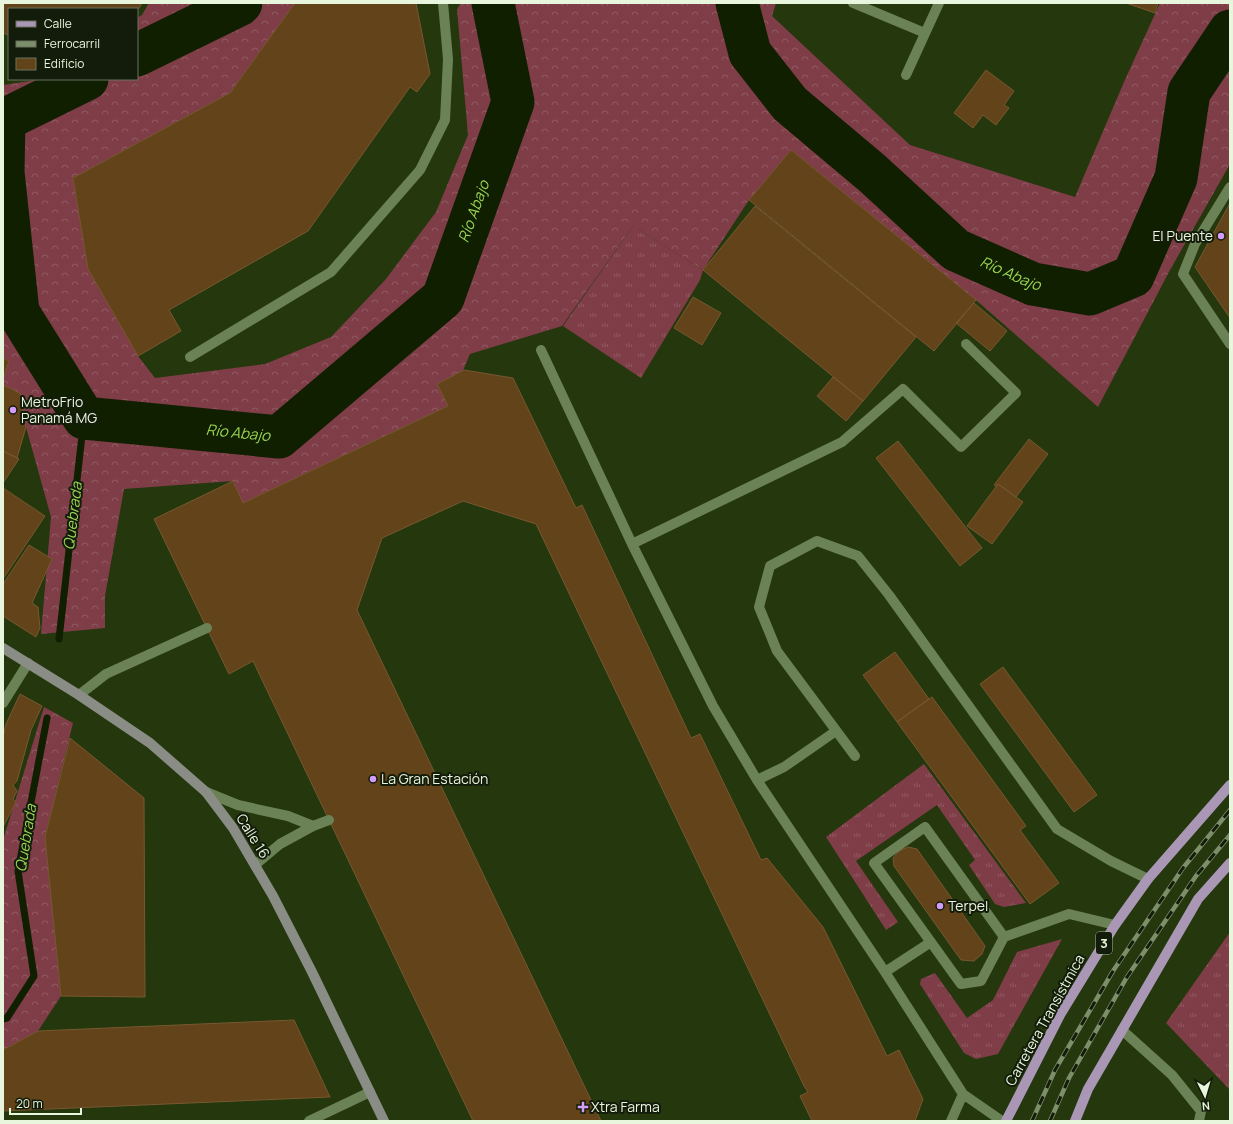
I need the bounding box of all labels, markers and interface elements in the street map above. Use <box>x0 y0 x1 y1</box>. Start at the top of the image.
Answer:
legend <box>8 8 138 80</box>
text: Calle <box>44 15 72 32</box>
text: Ferrocarril <box>44 35 100 52</box>
text: Edificio <box>44 55 84 72</box>
water label: Río Abajo <box>453 176 494 245</box>
place label: El Puente <box>1152 226 1213 245</box>
marker: El Puente <box>1216 231 1226 241</box>
water label: Río Abajo <box>977 251 1043 295</box>
place label: MetroFrio Panamá MG <box>21 392 97 427</box>
marker: MetroFrio Panamá MG <box>8 405 18 415</box>
water label: Río Abajo <box>205 419 272 446</box>
water label: Quebrada <box>58 480 87 551</box>
place label: La Gran Estación <box>381 769 488 788</box>
marker: La Gran Estación <box>368 774 378 784</box>
water label: Quebrada <box>10 802 41 873</box>
street label: Calle 16 <box>232 810 275 862</box>
place label: Terpel <box>948 896 988 915</box>
marker: Terpel <box>935 901 945 911</box>
road number: 3 <box>1096 932 1112 954</box>
street label: Carretera Transístmica <box>1000 951 1089 1089</box>
north arrow <box>1185 1076 1225 1116</box>
scale bar <box>10 1090 81 1116</box>
text: 20 m <box>16 1095 43 1112</box>
place label: Xtra Farma <box>591 1097 660 1116</box>
text: N <box>1201 1099 1211 1114</box>
marker: Xtra Farma <box>578 1102 588 1112</box>

